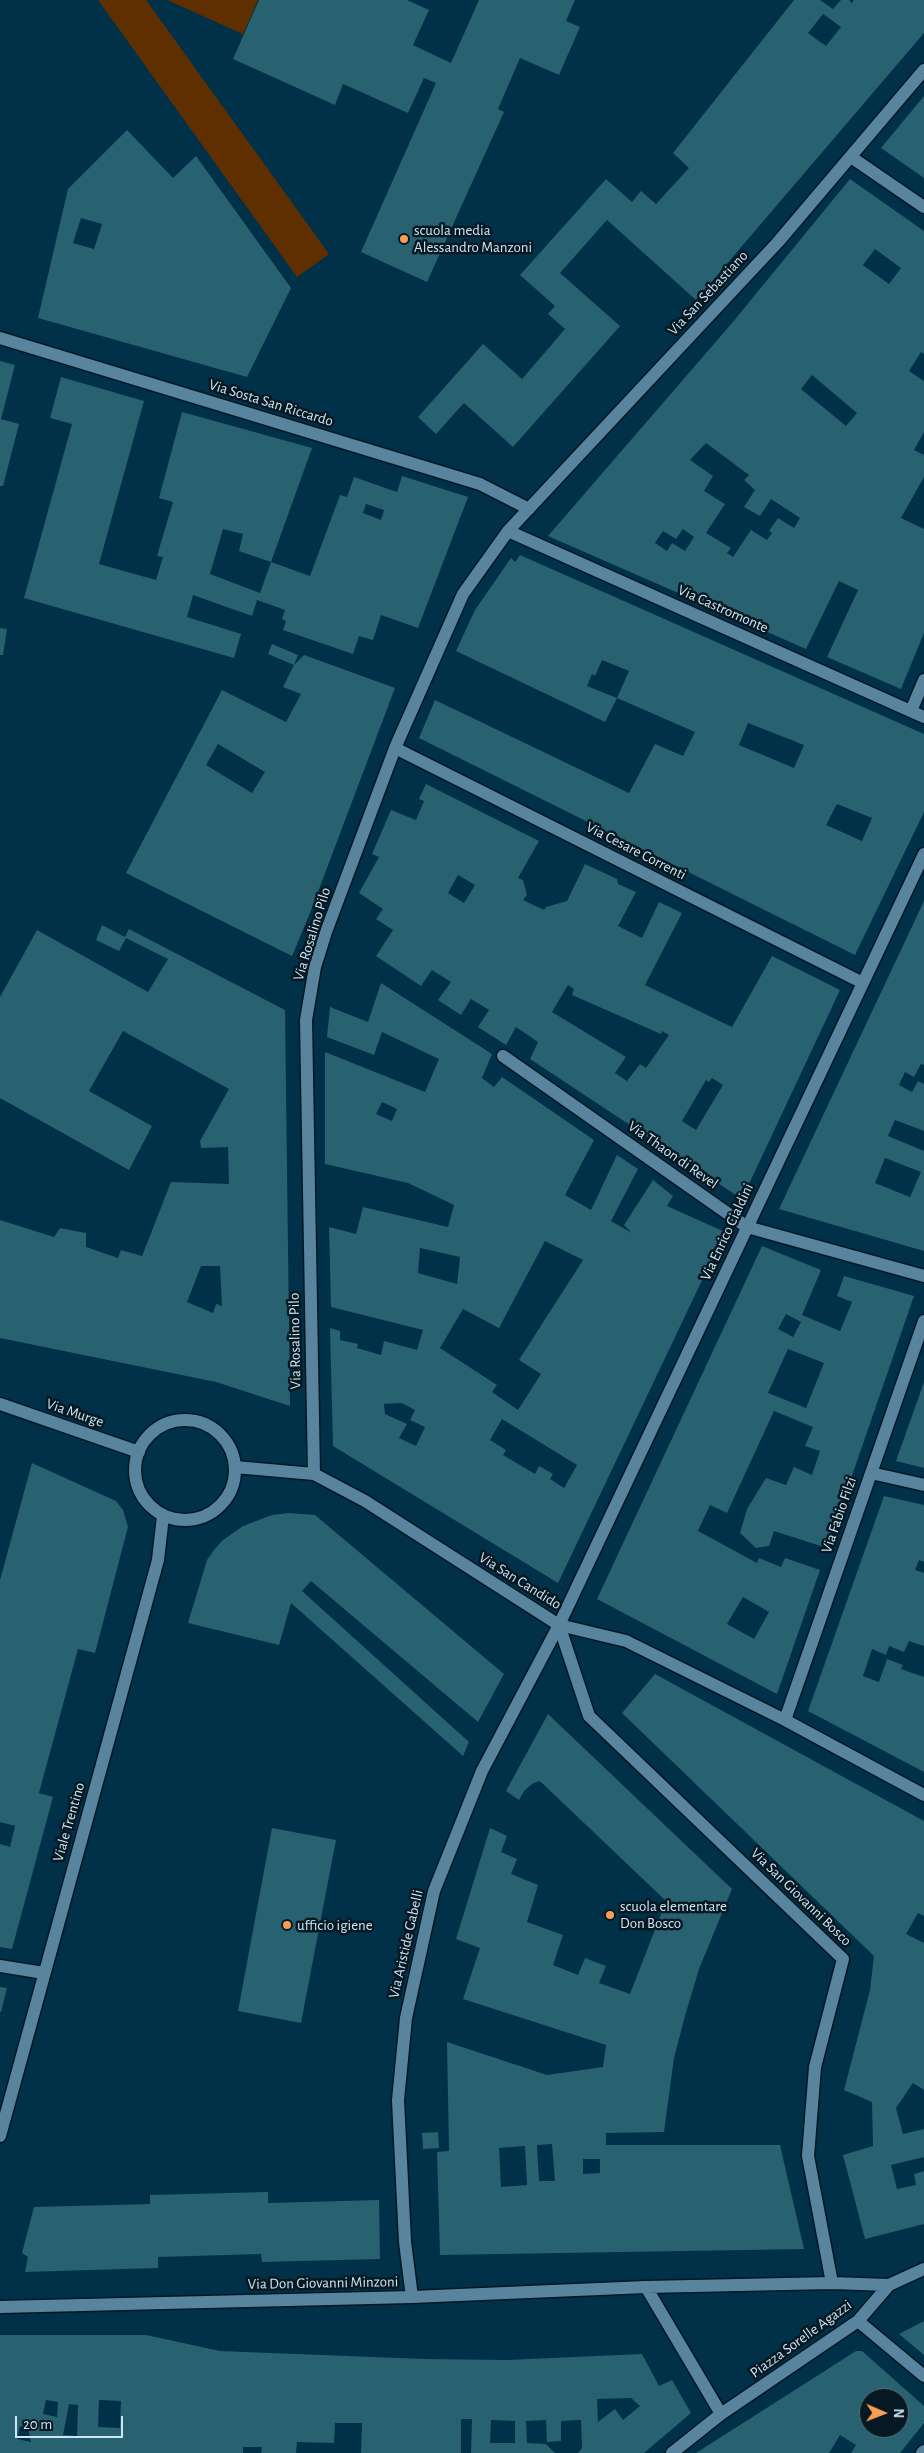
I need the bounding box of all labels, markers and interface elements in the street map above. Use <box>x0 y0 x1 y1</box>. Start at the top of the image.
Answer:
place label: scuola media Alessandro Manzoni <box>414 221 532 256</box>
marker: scuola media Alessandro Manzoni <box>398 233 410 245</box>
street label: Via San Sebastiano <box>664 247 752 339</box>
street label: Via Sosta San Riccardo <box>207 375 335 431</box>
street label: Via Castromonte <box>675 581 771 637</box>
street label: Via Cesare Correnti <box>583 818 689 884</box>
street label: Via Rosalino Pilo <box>289 885 335 983</box>
street label: Via Thaon di Revel <box>624 1117 722 1193</box>
street label: Via Enrico Cialdini <box>697 1181 757 1283</box>
street label: Via Rosalino Pilo <box>285 1293 305 1389</box>
street label: Via Murge <box>44 1395 106 1431</box>
street label: Via Fabio Filzi <box>818 1475 860 1555</box>
street label: Via San Candido <box>475 1548 565 1614</box>
street label: Viale Trentino <box>49 1780 89 1864</box>
street label: Via San Giovanni Bosco <box>747 1844 855 1950</box>
street label: Via Aristide Gabelli <box>385 1888 427 2000</box>
place label: scuola elementare Don Bosco <box>620 1897 727 1932</box>
marker: scuola elementare Don Bosco <box>604 1909 616 1921</box>
place label: ufficio igiene <box>297 1916 373 1934</box>
marker: ufficio igiene <box>281 1919 293 1931</box>
street label: Via Don Giovanni Minzoni <box>248 2273 398 2293</box>
street label: Piazza Sorelle Agazzi <box>747 2296 855 2382</box>
north arrow <box>859 2388 909 2438</box>
scale bar <box>18 2406 125 2438</box>
text: N <box>891 2408 905 2418</box>
text: 20 m <box>23 2417 52 2432</box>

